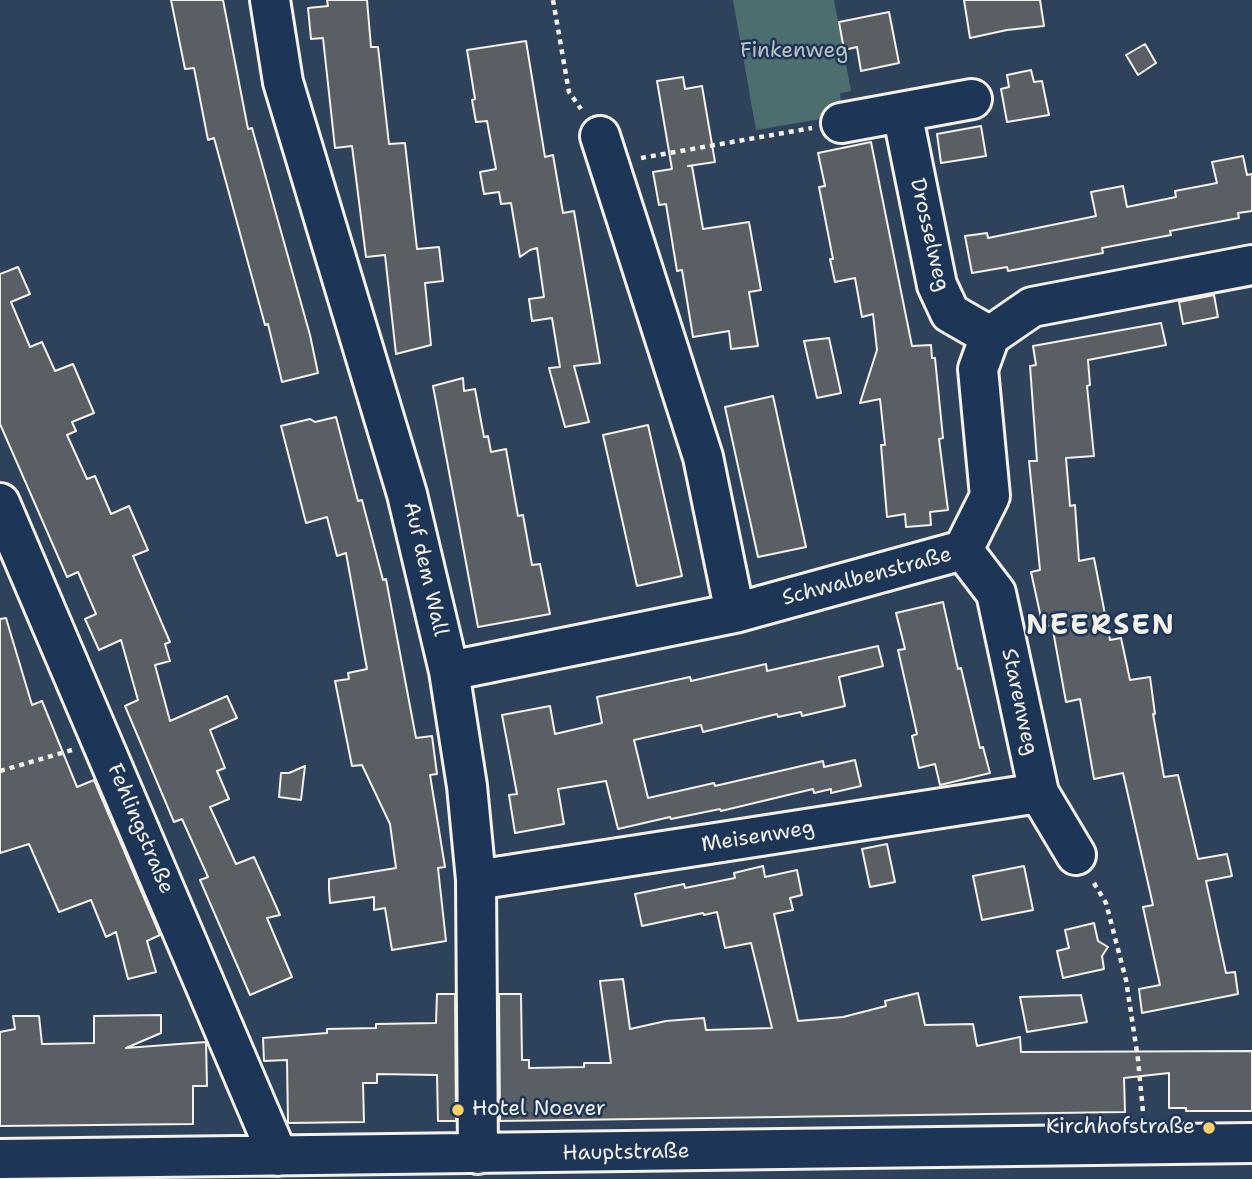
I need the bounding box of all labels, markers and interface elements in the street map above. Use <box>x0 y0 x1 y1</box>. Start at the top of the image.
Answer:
park label: Finkenweg <box>740 39 848 65</box>
street label: Drosselweg <box>904 176 954 294</box>
street label: Auf dem Wall <box>397 499 453 639</box>
street label: Schwalbenstraße <box>780 542 954 612</box>
district label: NEERSEN <box>1027 610 1175 644</box>
street label: Starenweg <box>995 646 1043 758</box>
street label: Fehlingstraße <box>101 760 179 898</box>
street label: Meisenweg <box>700 816 816 858</box>
place label: Hotel Noever <box>472 1097 606 1123</box>
marker: Hotel Noever <box>450 1102 466 1118</box>
place label: Kirchhofstraße <box>1046 1115 1195 1141</box>
marker: Kirchhofstraße <box>1201 1120 1217 1136</box>
street label: Hauptstraße <box>562 1139 690 1167</box>

